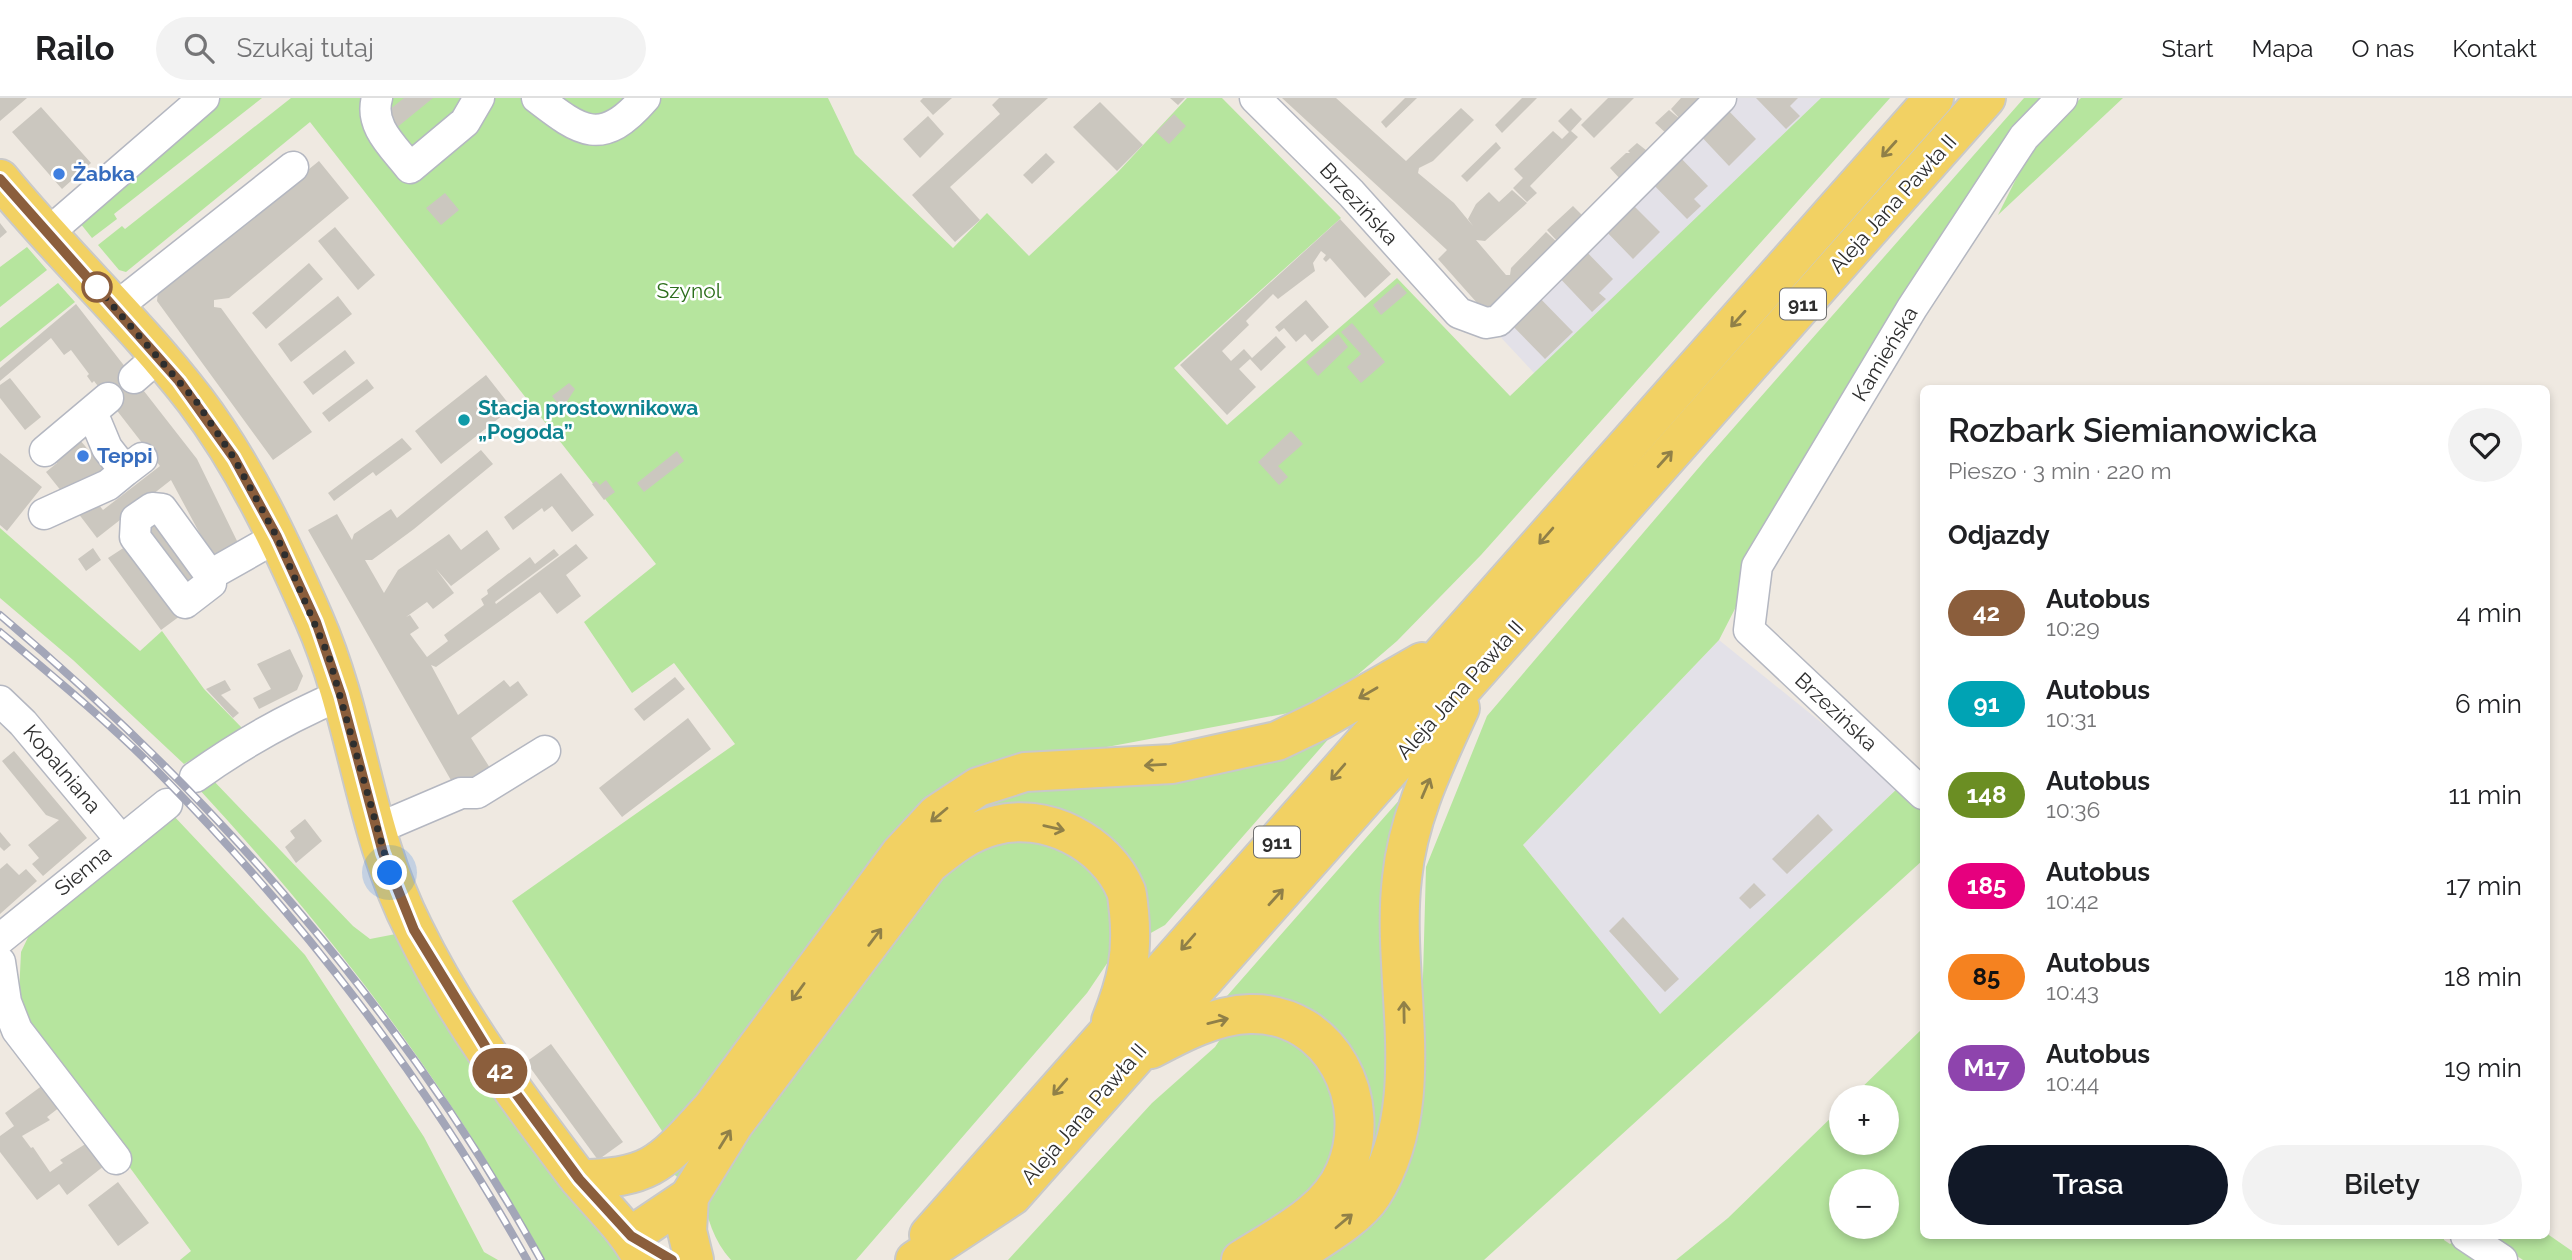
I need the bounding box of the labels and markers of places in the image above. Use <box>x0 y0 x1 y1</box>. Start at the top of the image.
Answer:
place label: Żabka <box>73 161 135 186</box>
marker: Żabka <box>51 166 67 182</box>
unlabelled marker <box>82 272 112 302</box>
place label: Stacja prostownikowa „Pogoda” <box>478 395 698 444</box>
marker: Stacja prostownikowa „Pogoda” <box>456 412 472 428</box>
place label: Teppi <box>97 443 153 468</box>
marker: Teppi <box>75 448 91 464</box>

